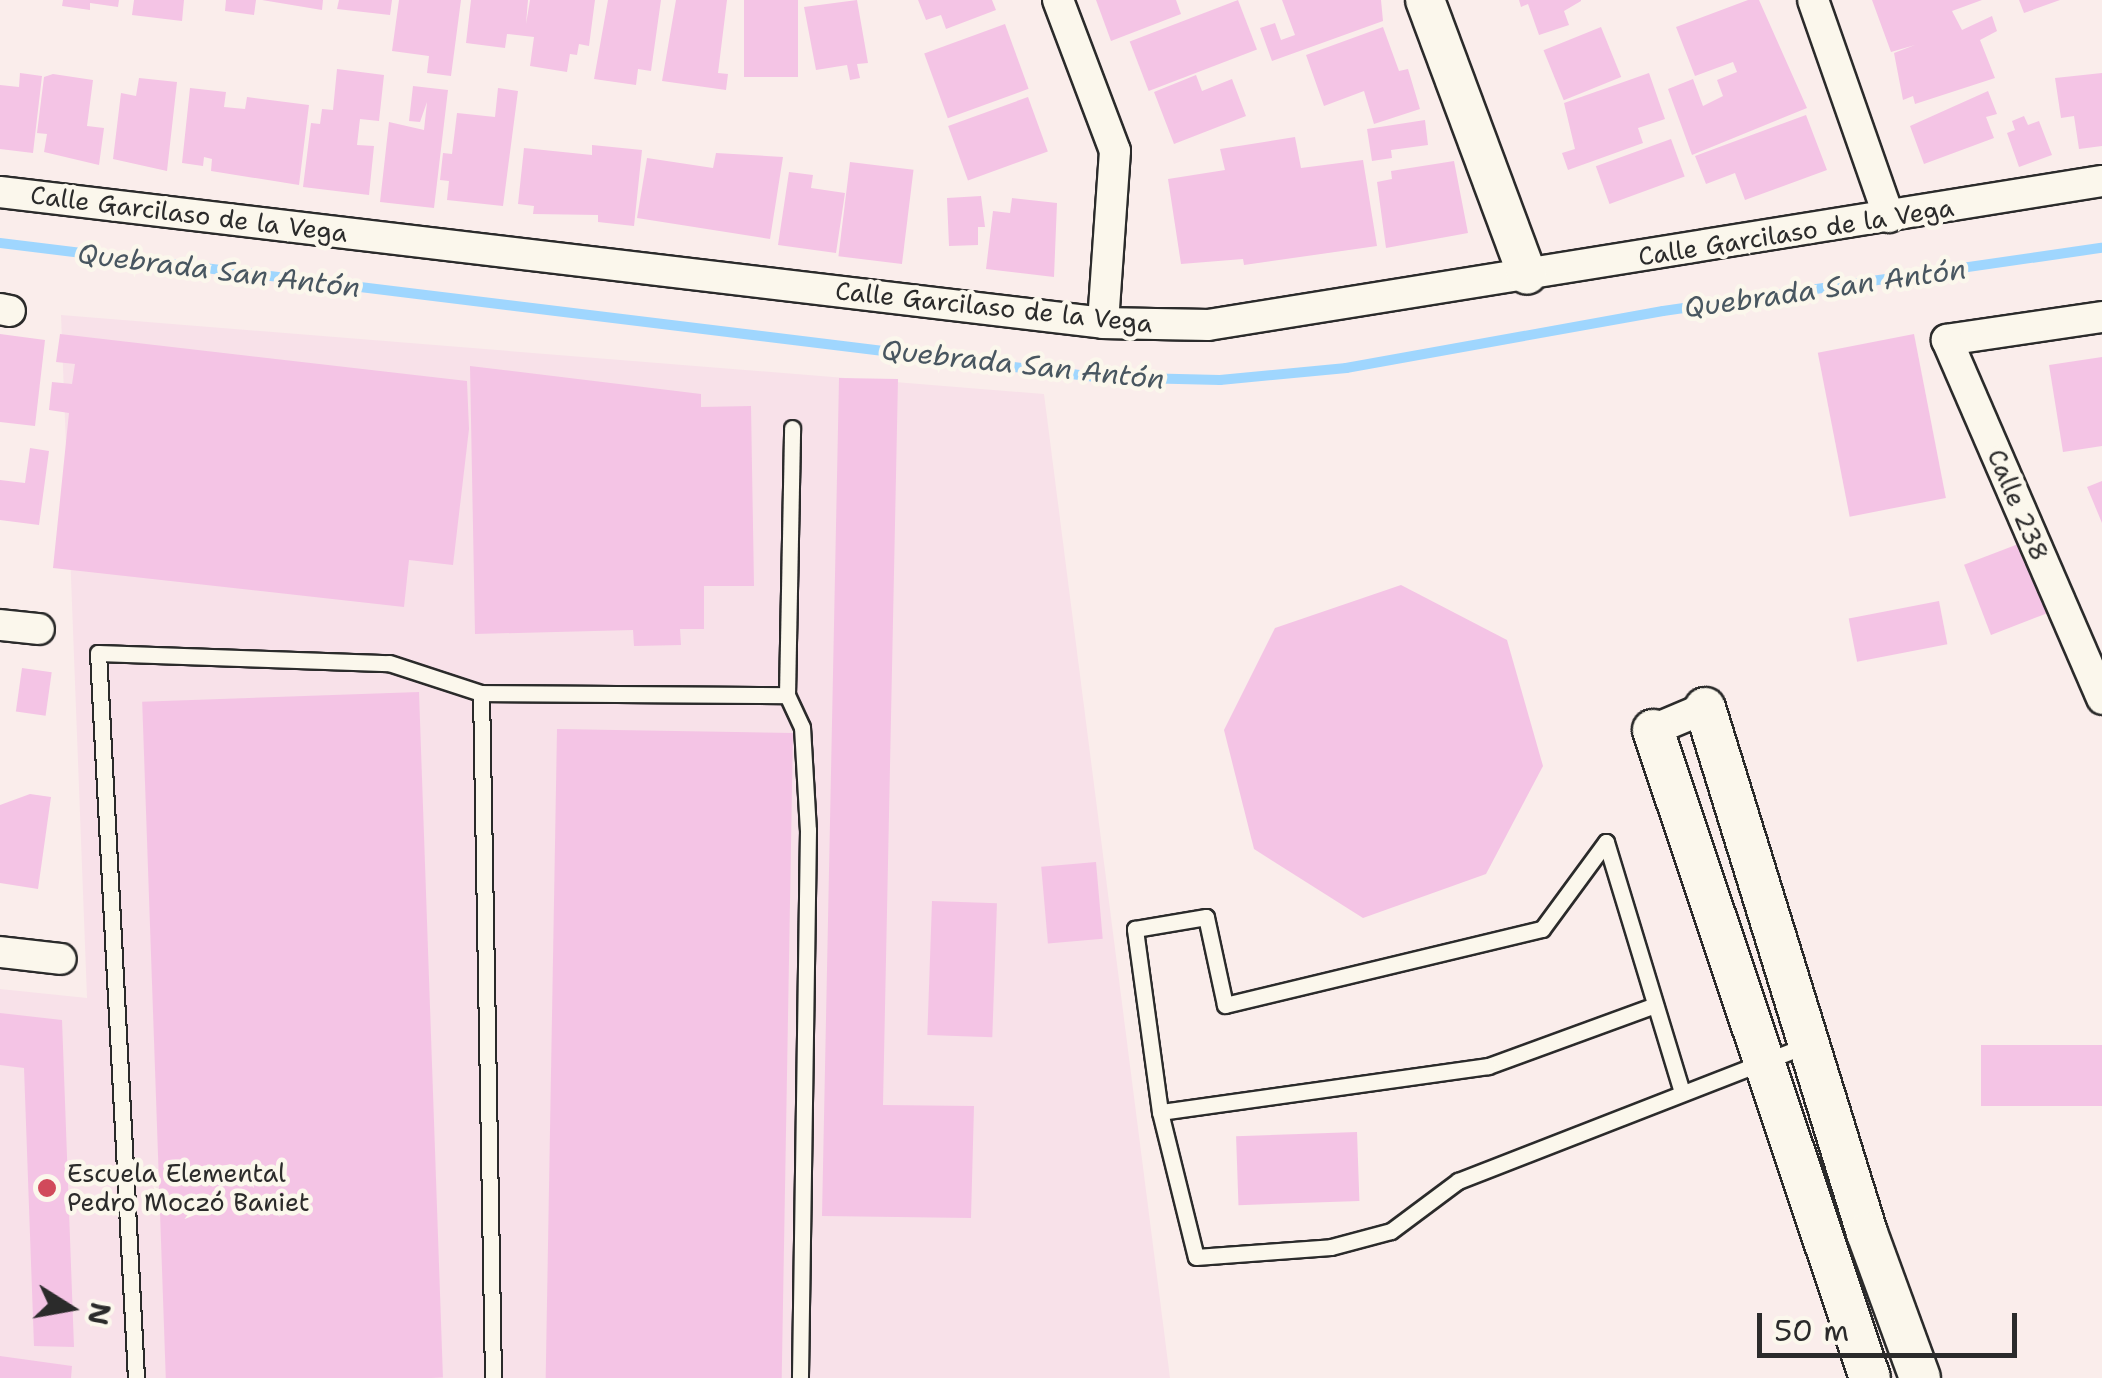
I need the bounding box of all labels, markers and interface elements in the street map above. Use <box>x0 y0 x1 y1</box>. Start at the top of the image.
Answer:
street label: Calle Garcilaso de la Vega <box>29 180 349 248</box>
street label: Calle Garcilaso de la Vega <box>1636 192 1956 272</box>
water label: Quebrada San Antón <box>76 236 362 304</box>
water label: Quebrada San Antón <box>1682 252 1968 324</box>
street label: Calle Garcilaso de la Vega <box>834 275 1154 339</box>
water label: Quebrada San Antón <box>880 332 1166 396</box>
street label: Calle 238 <box>1981 445 2055 565</box>
place label: Escuela Elemental Pedro Moczó Baniet <box>67 1159 310 1218</box>
marker: Escuela Elemental Pedro Moczó Baniet <box>36 1177 58 1199</box>
north arrow <box>20 1258 120 1358</box>
scale bar <box>1762 1293 2022 1355</box>
text: N <box>79 1299 120 1328</box>
text: 50 m <box>1774 1310 1849 1351</box>

